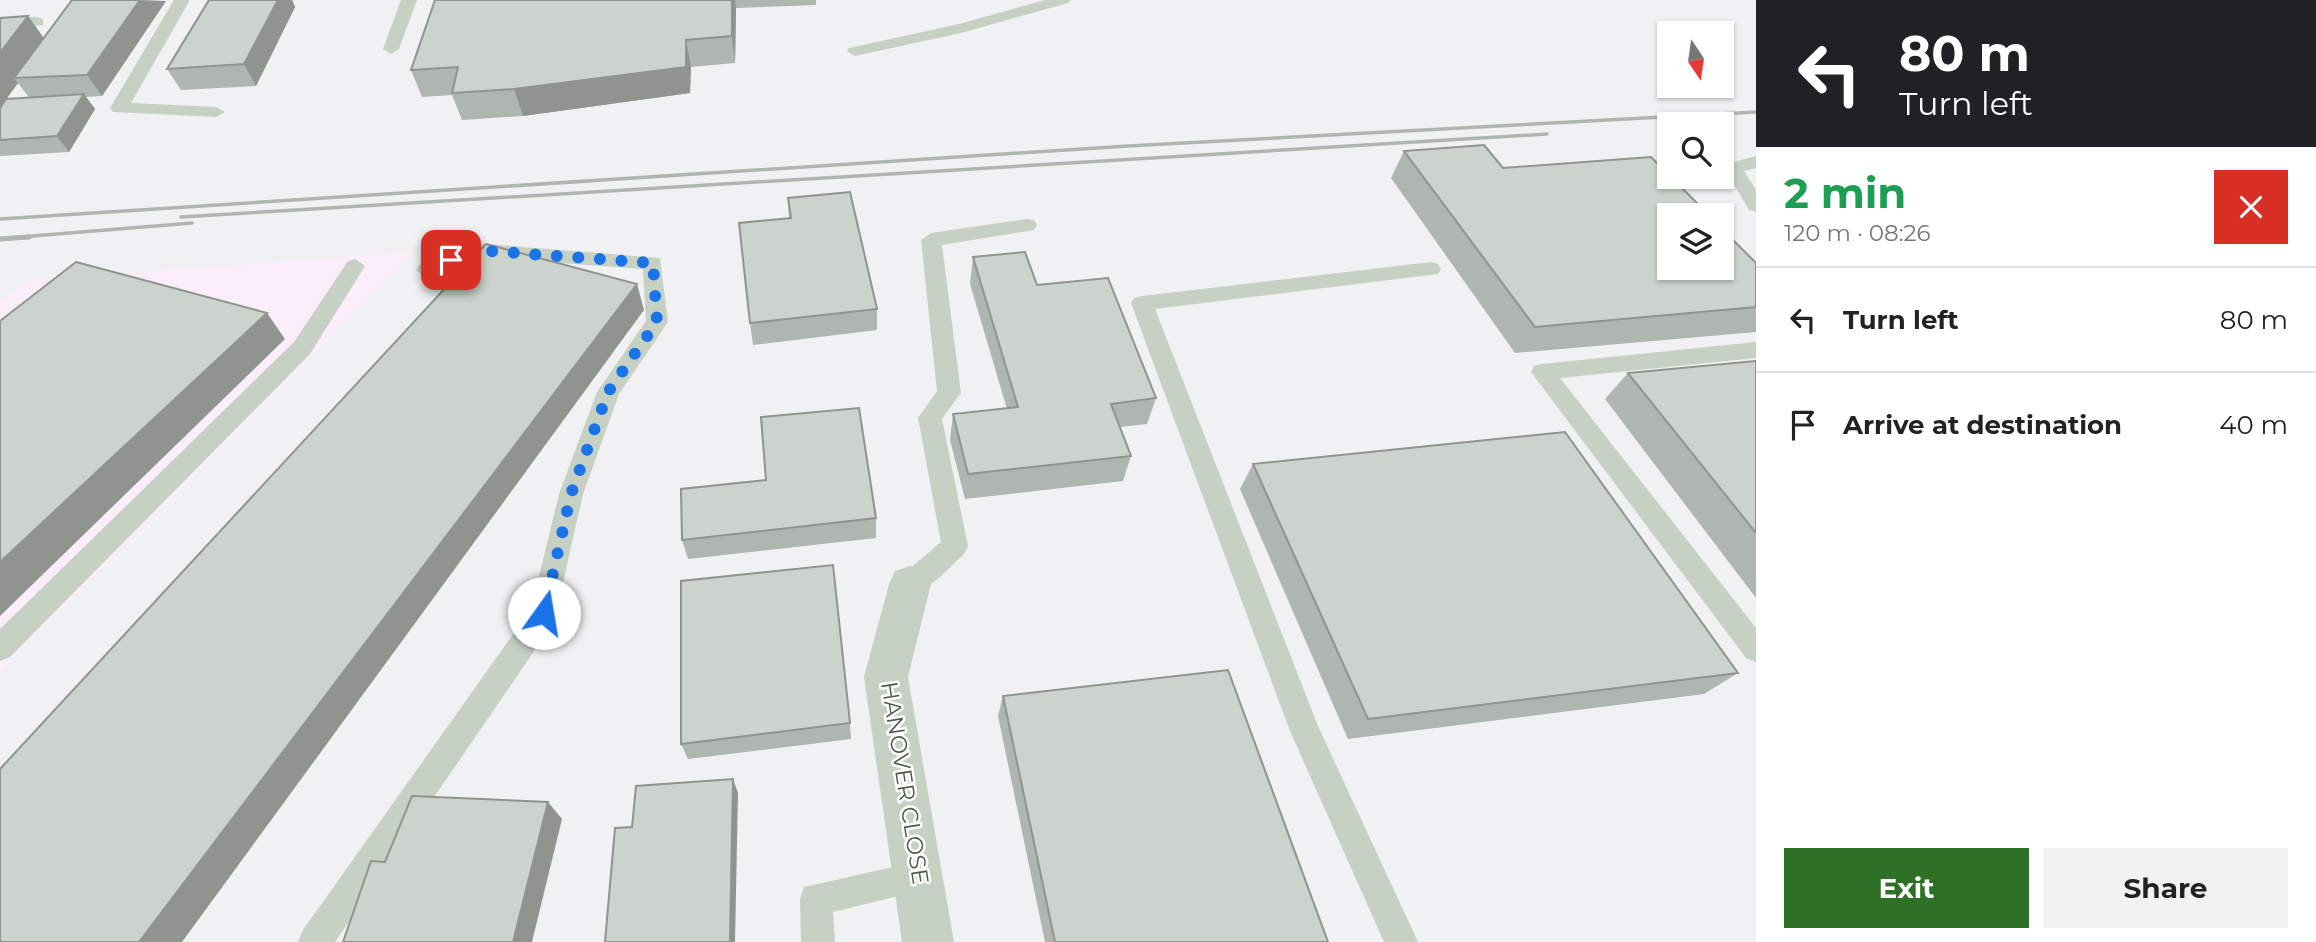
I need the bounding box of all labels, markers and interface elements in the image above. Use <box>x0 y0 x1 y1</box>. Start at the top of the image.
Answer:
north arrow <box>1657 21 1734 98</box>
map controls <box>1657 21 1734 280</box>
text: 80 m <box>1899 24 2030 83</box>
icon: left <box>1784 28 1875 119</box>
text: Turn left <box>1899 84 2033 123</box>
button: search <box>1657 112 1734 189</box>
text: 2 min <box>1784 167 1906 219</box>
button: close <box>2214 170 2288 244</box>
button: layers <box>1657 203 1734 280</box>
text: 120 m · 08:26 <box>1784 219 1931 247</box>
pin <box>421 230 481 290</box>
icon: arrive <box>432 241 470 279</box>
icon: left <box>1784 301 1822 339</box>
text: Turn left <box>1843 304 1959 336</box>
text: 80 m <box>2220 304 2288 336</box>
icon: arrive <box>1784 406 1822 444</box>
text: Arrive at destination <box>1843 409 2122 441</box>
text: 40 m <box>2219 409 2288 441</box>
position arrow <box>507 576 581 650</box>
street label: HANOVER CLOSE <box>875 680 935 886</box>
button: Exit <box>1784 848 2029 928</box>
button: Share <box>2043 848 2288 928</box>

